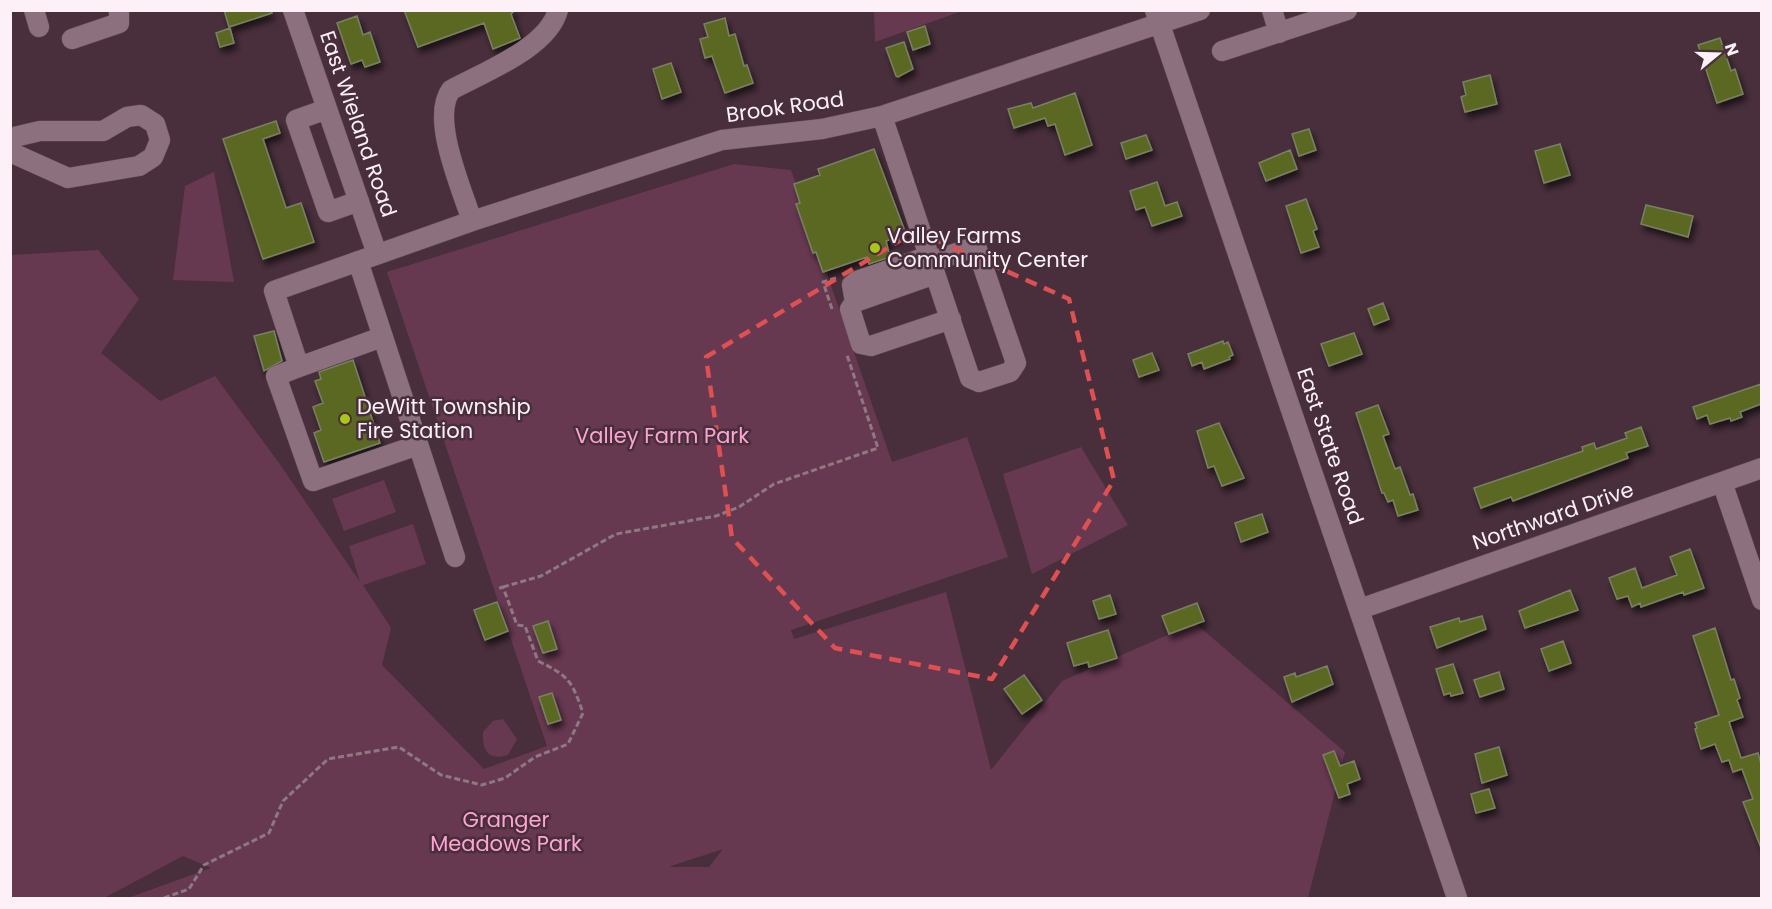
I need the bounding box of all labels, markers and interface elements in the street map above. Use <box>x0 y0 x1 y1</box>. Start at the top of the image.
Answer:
north arrow <box>1688 24 1748 84</box>
street label: East Wieland Road <box>313 27 404 221</box>
text: N <box>1719 40 1745 59</box>
street label: Brook Road <box>724 84 846 129</box>
place label: Valley Farms Community Center <box>887 221 1088 274</box>
marker: Valley Farms Community Center <box>868 241 882 255</box>
street label: East State Road <box>1290 363 1371 528</box>
place label: DeWitt Township Fire Station <box>357 392 531 445</box>
marker: DeWitt Township Fire Station <box>338 412 352 426</box>
park label: Valley Farm Park <box>575 421 749 450</box>
street label: Northward Drive <box>1468 474 1637 557</box>
park label: Granger Meadows Park <box>430 805 582 858</box>

